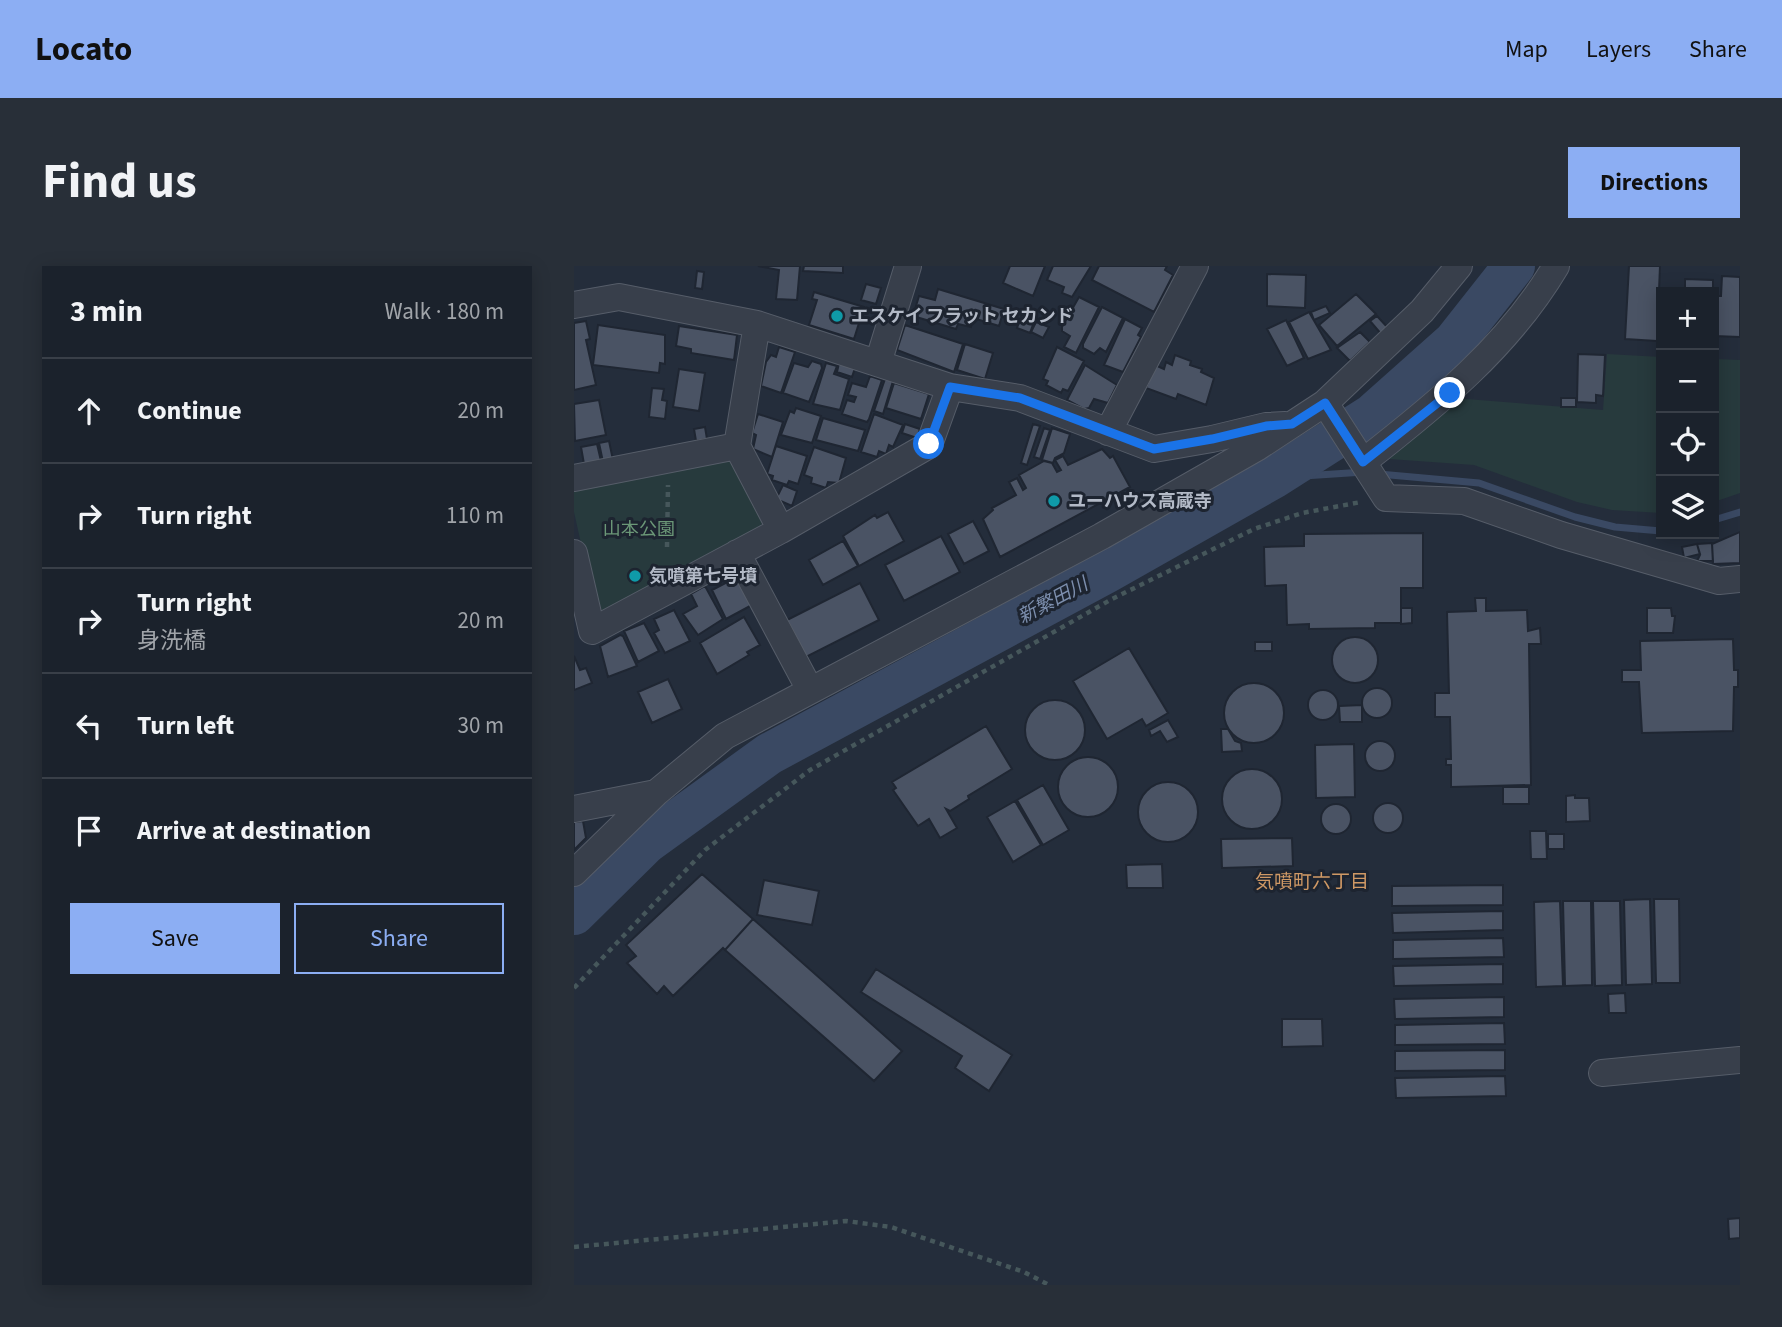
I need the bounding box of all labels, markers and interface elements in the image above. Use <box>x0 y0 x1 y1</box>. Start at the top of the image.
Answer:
text: Locato <box>35 26 132 73</box>
text: Map <box>1505 32 1548 67</box>
text: Layers <box>1586 32 1651 67</box>
text: Share <box>1689 32 1747 67</box>
text: Find us <box>42 147 197 217</box>
button: Directions <box>1568 147 1740 218</box>
map controls <box>1656 287 1719 539</box>
button: + <box>1656 287 1719 350</box>
text: 3 min <box>70 290 143 333</box>
text: Walk · 180 m <box>385 295 504 328</box>
place label: エスケイ フラット セカンド <box>851 304 1074 329</box>
marker: エスケイ フラット セカンド <box>829 308 845 324</box>
button: − <box>1656 350 1719 413</box>
route end <box>1434 377 1465 408</box>
icon: ahead <box>70 392 108 430</box>
text: Continue <box>137 392 242 429</box>
text: 20 m <box>457 394 504 427</box>
button: locate <box>1656 413 1719 476</box>
route start <box>913 428 944 459</box>
button: layers <box>1656 476 1719 539</box>
place label: ユーハウス高蔵寺 <box>1068 489 1212 514</box>
marker: ユーハウス高蔵寺 <box>1046 493 1062 509</box>
icon: right <box>70 497 108 535</box>
text: Turn right <box>137 497 252 534</box>
text: 110 m <box>446 499 504 532</box>
park label: 山本公園 <box>603 517 675 542</box>
place label: 気噴第七号墳 <box>649 564 757 589</box>
marker: 気噴第七号墳 <box>627 568 643 584</box>
water label: 新繁田川 <box>1013 570 1095 631</box>
text: Turn right <box>137 584 252 621</box>
icon: right <box>70 602 108 640</box>
text: 20 m <box>457 604 504 637</box>
text: 身洗橋 <box>137 624 206 657</box>
icon: left <box>70 707 108 745</box>
text: Turn left <box>137 707 234 744</box>
text: 30 m <box>457 709 504 742</box>
icon: arrive <box>70 812 108 850</box>
text: Arrive at destination <box>137 812 371 849</box>
district label: 気噴町六丁目 <box>1255 869 1369 896</box>
button: Save <box>70 903 280 974</box>
button: Share <box>294 903 504 974</box>

